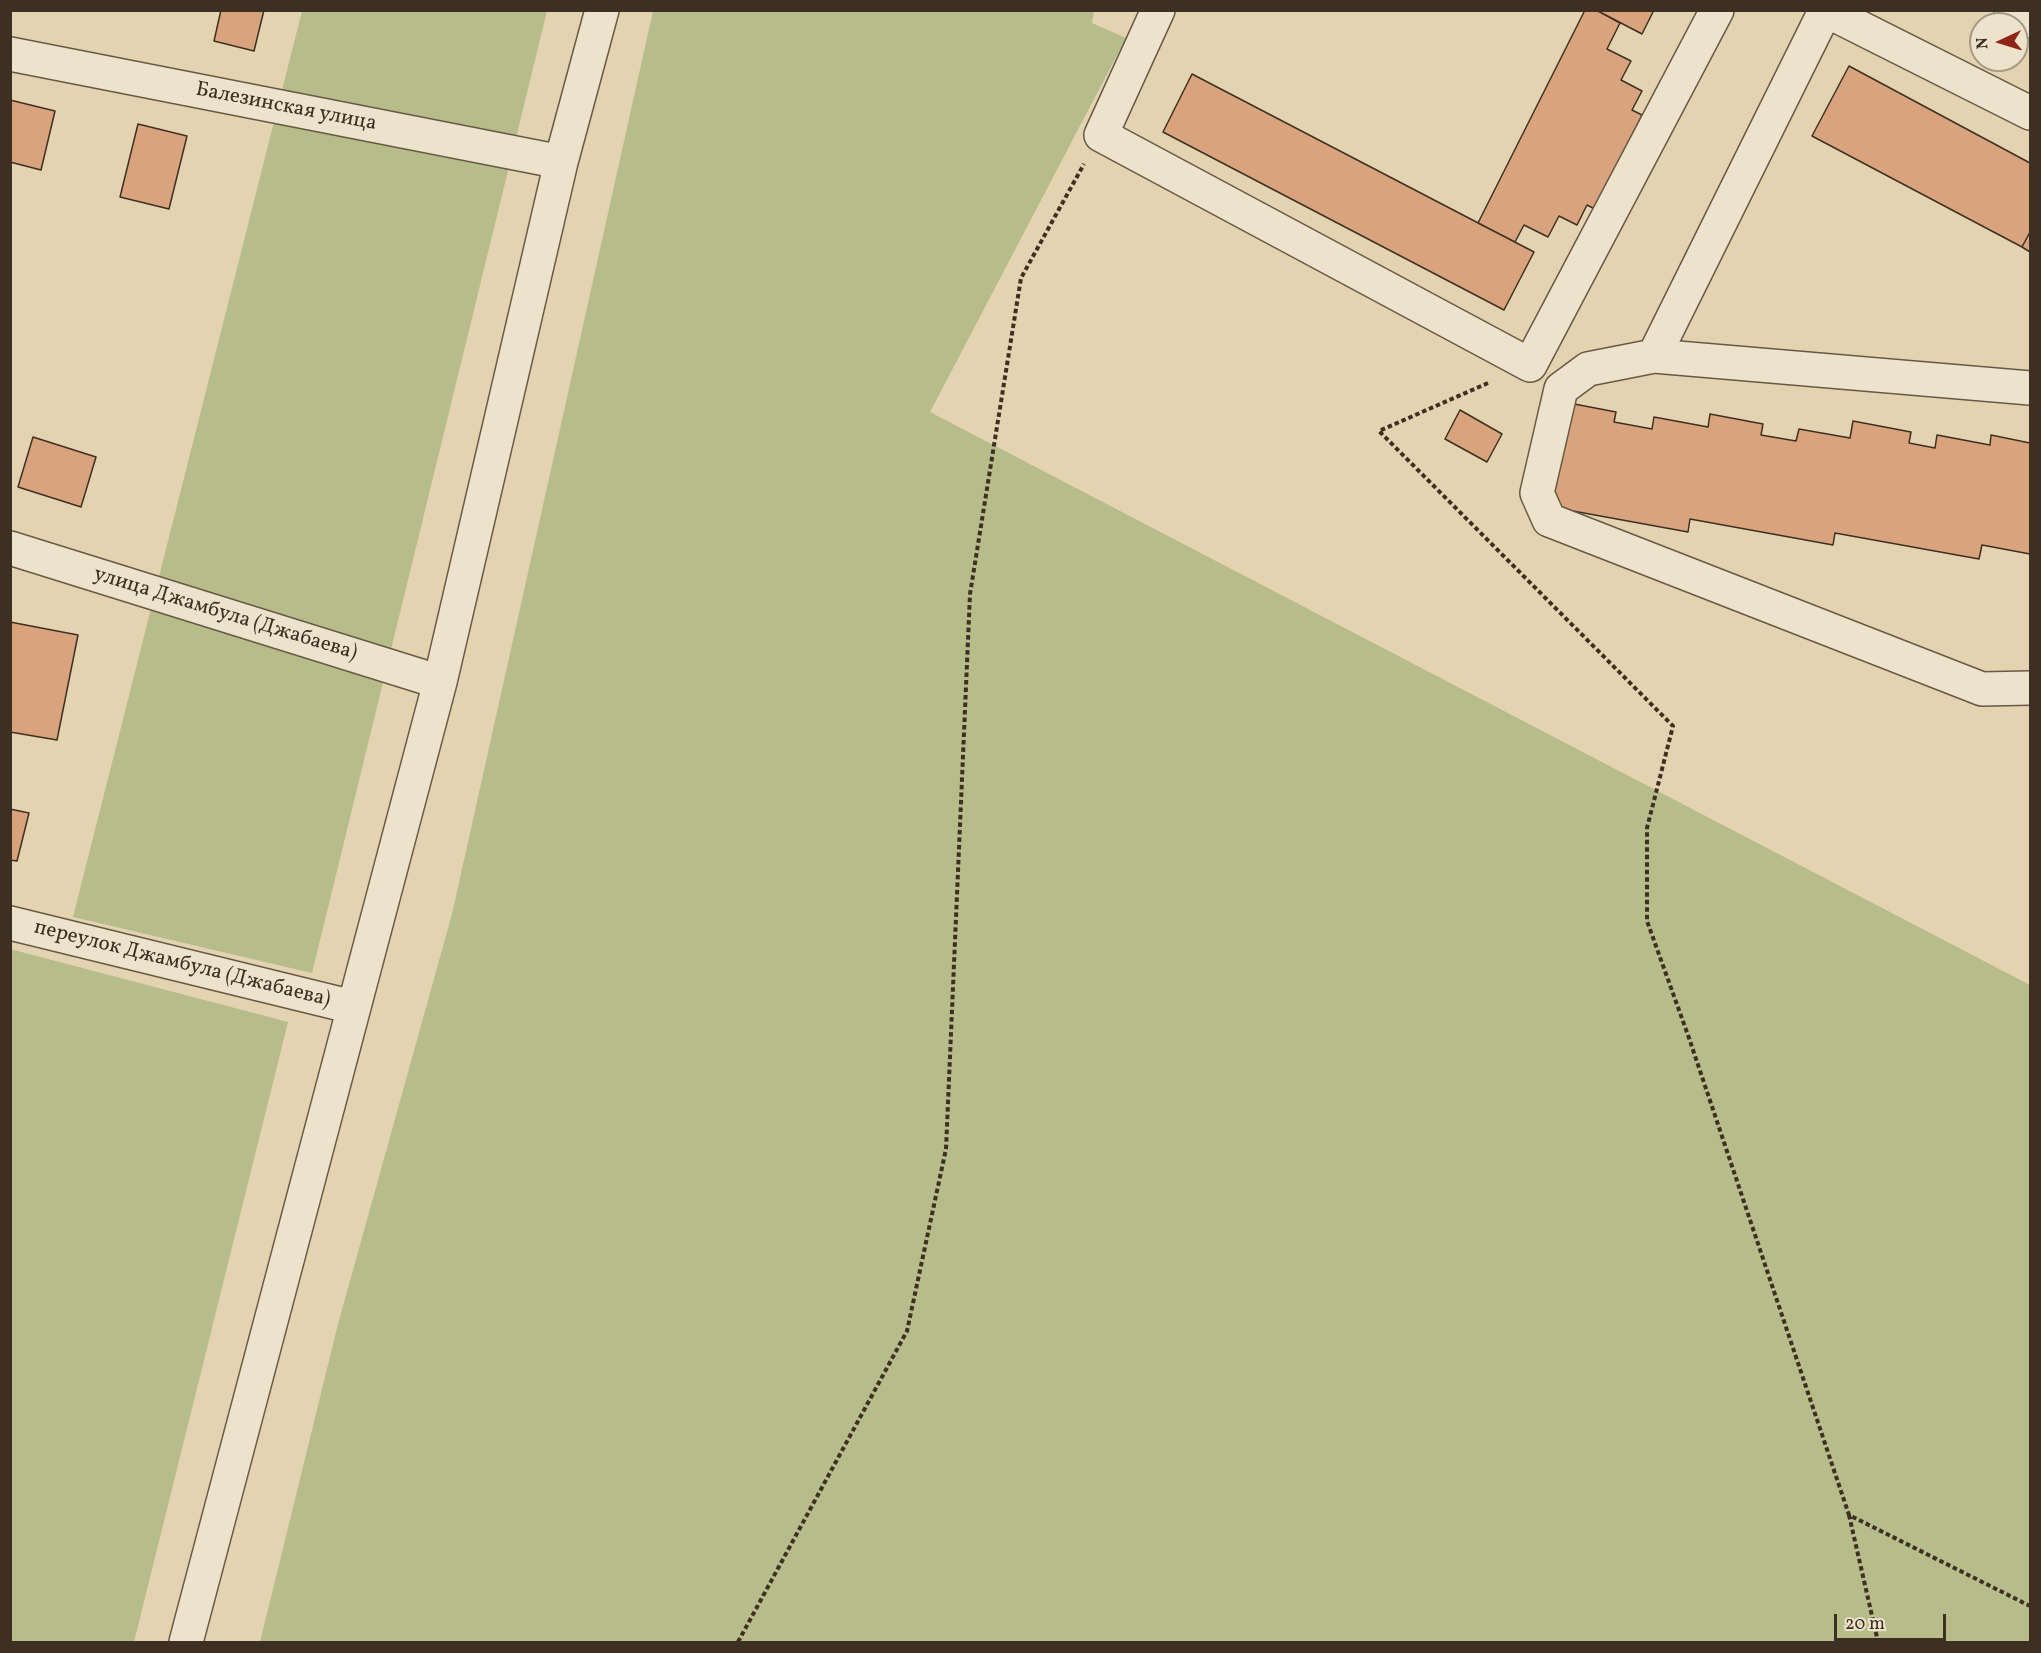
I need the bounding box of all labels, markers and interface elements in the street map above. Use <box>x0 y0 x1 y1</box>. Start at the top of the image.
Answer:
north arrow <box>1969 12 2029 72</box>
text: N <box>1972 37 1994 50</box>
street label: Балезинская улица <box>193 78 379 138</box>
street label: улица Джамбула (Джабаева) <box>90 563 360 667</box>
street label: переулок Джамбула (Джабаева) <box>31 916 333 1014</box>
scale bar <box>1837 1602 1950 1640</box>
text: 20 m <box>1845 1612 1885 1637</box>

